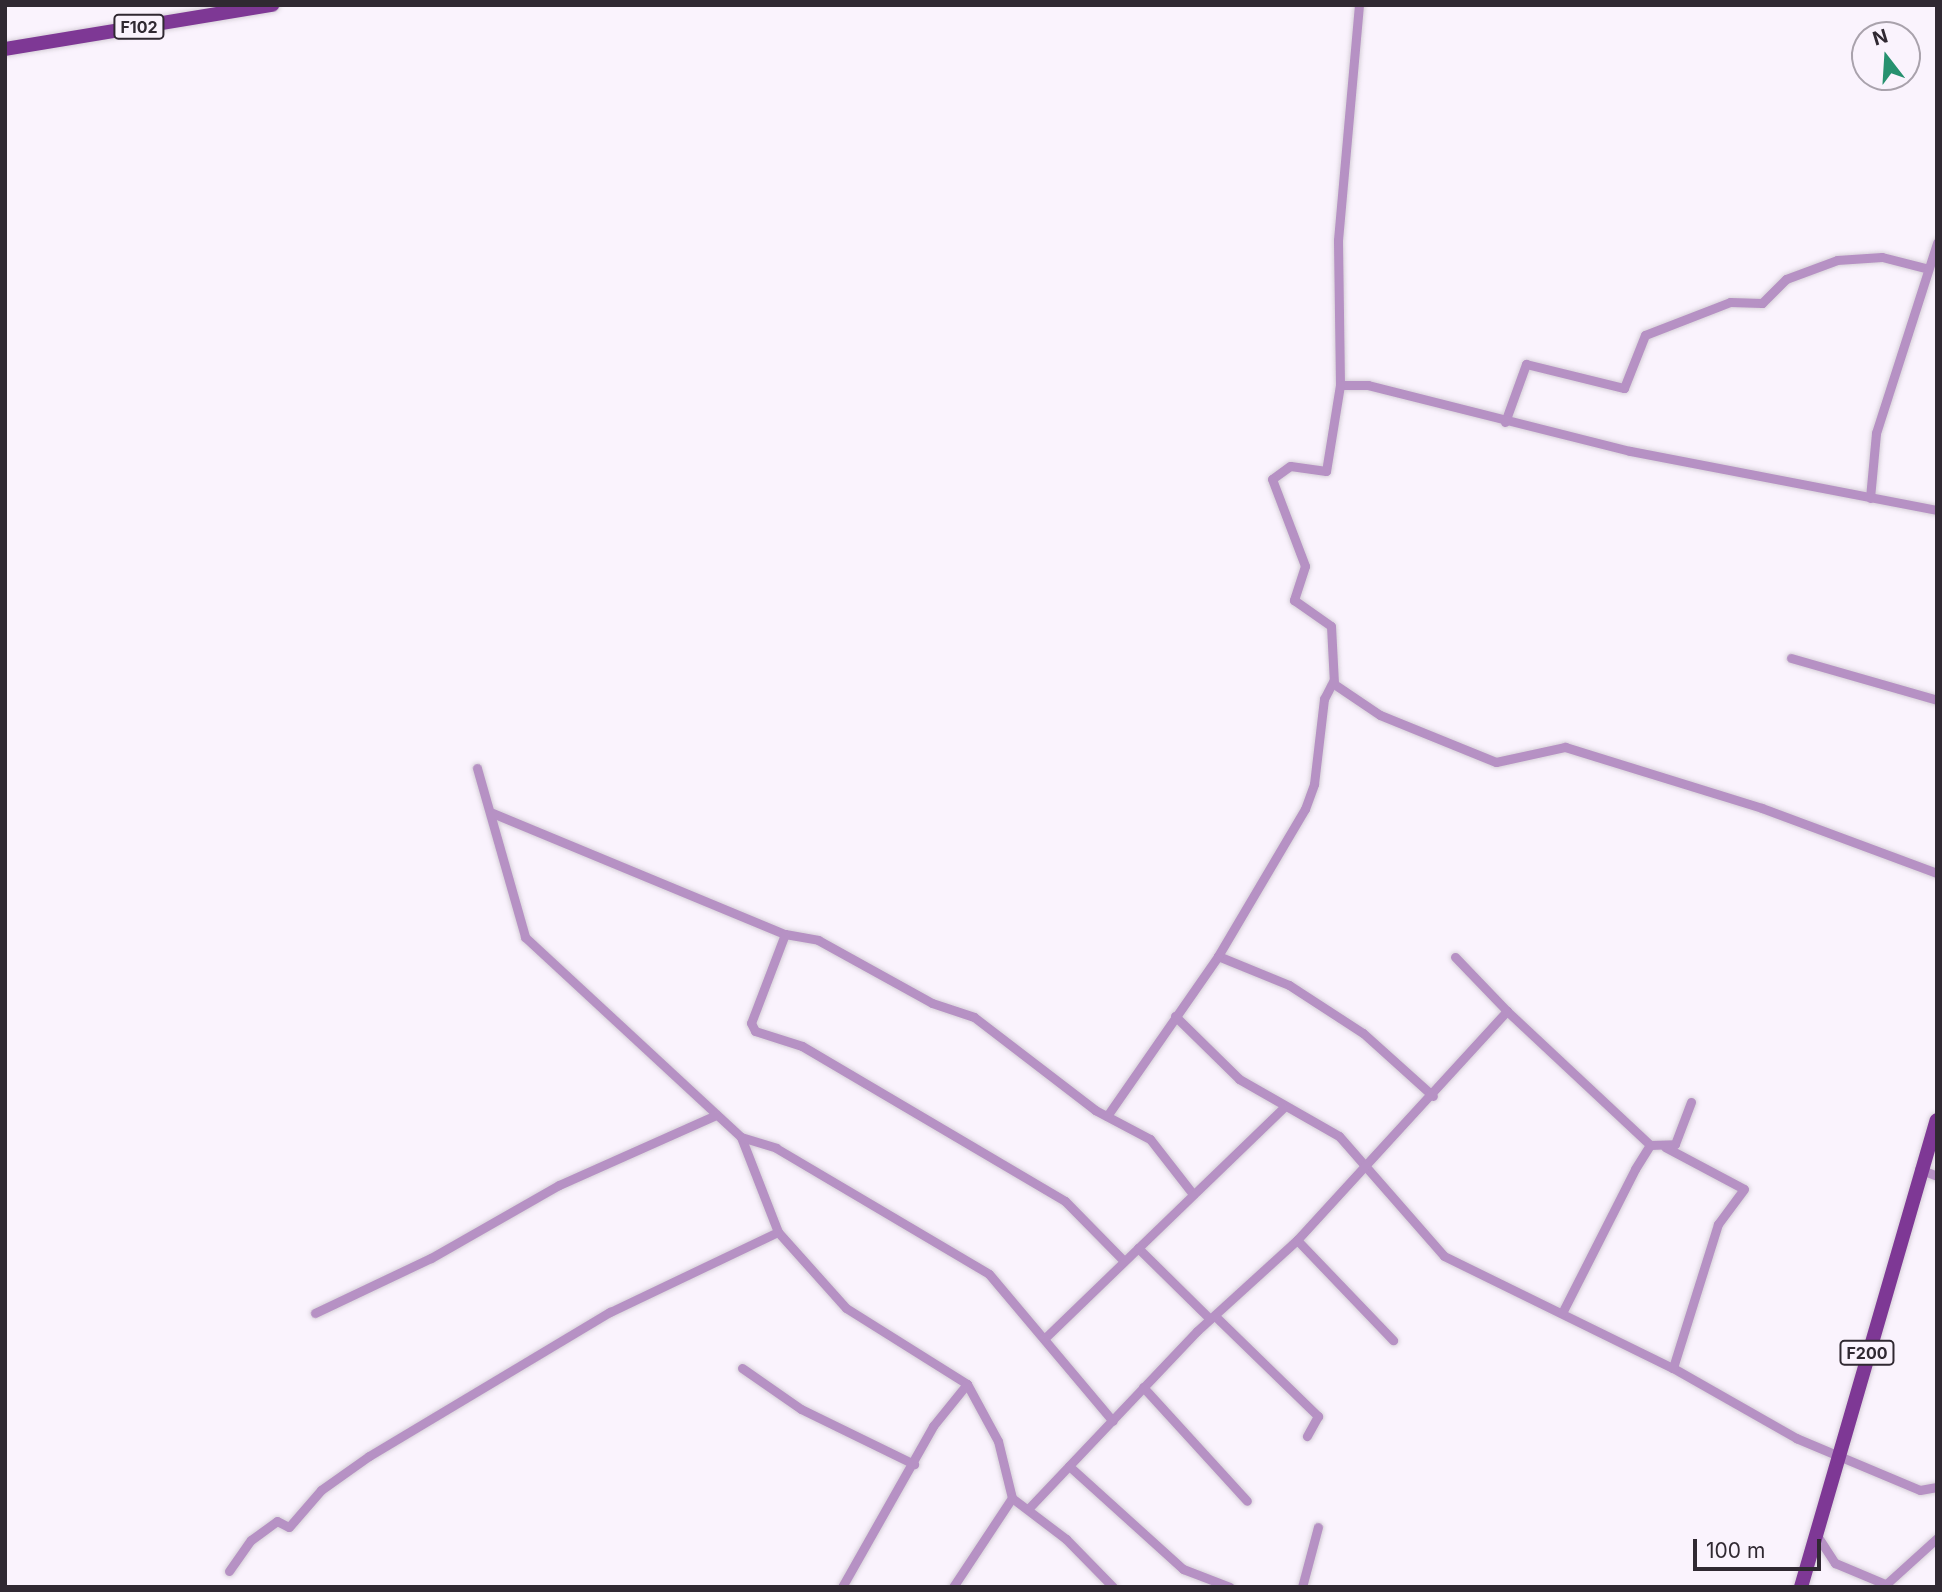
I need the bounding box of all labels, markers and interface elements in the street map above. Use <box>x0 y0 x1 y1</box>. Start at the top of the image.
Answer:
road number: F102 <box>113 15 165 40</box>
north arrow <box>1851 21 1921 91</box>
text: N <box>1870 24 1891 50</box>
road number: F200 <box>1839 1340 1895 1366</box>
scale bar <box>1697 1526 1825 1570</box>
text: 100 m <box>1706 1538 1765 1563</box>

